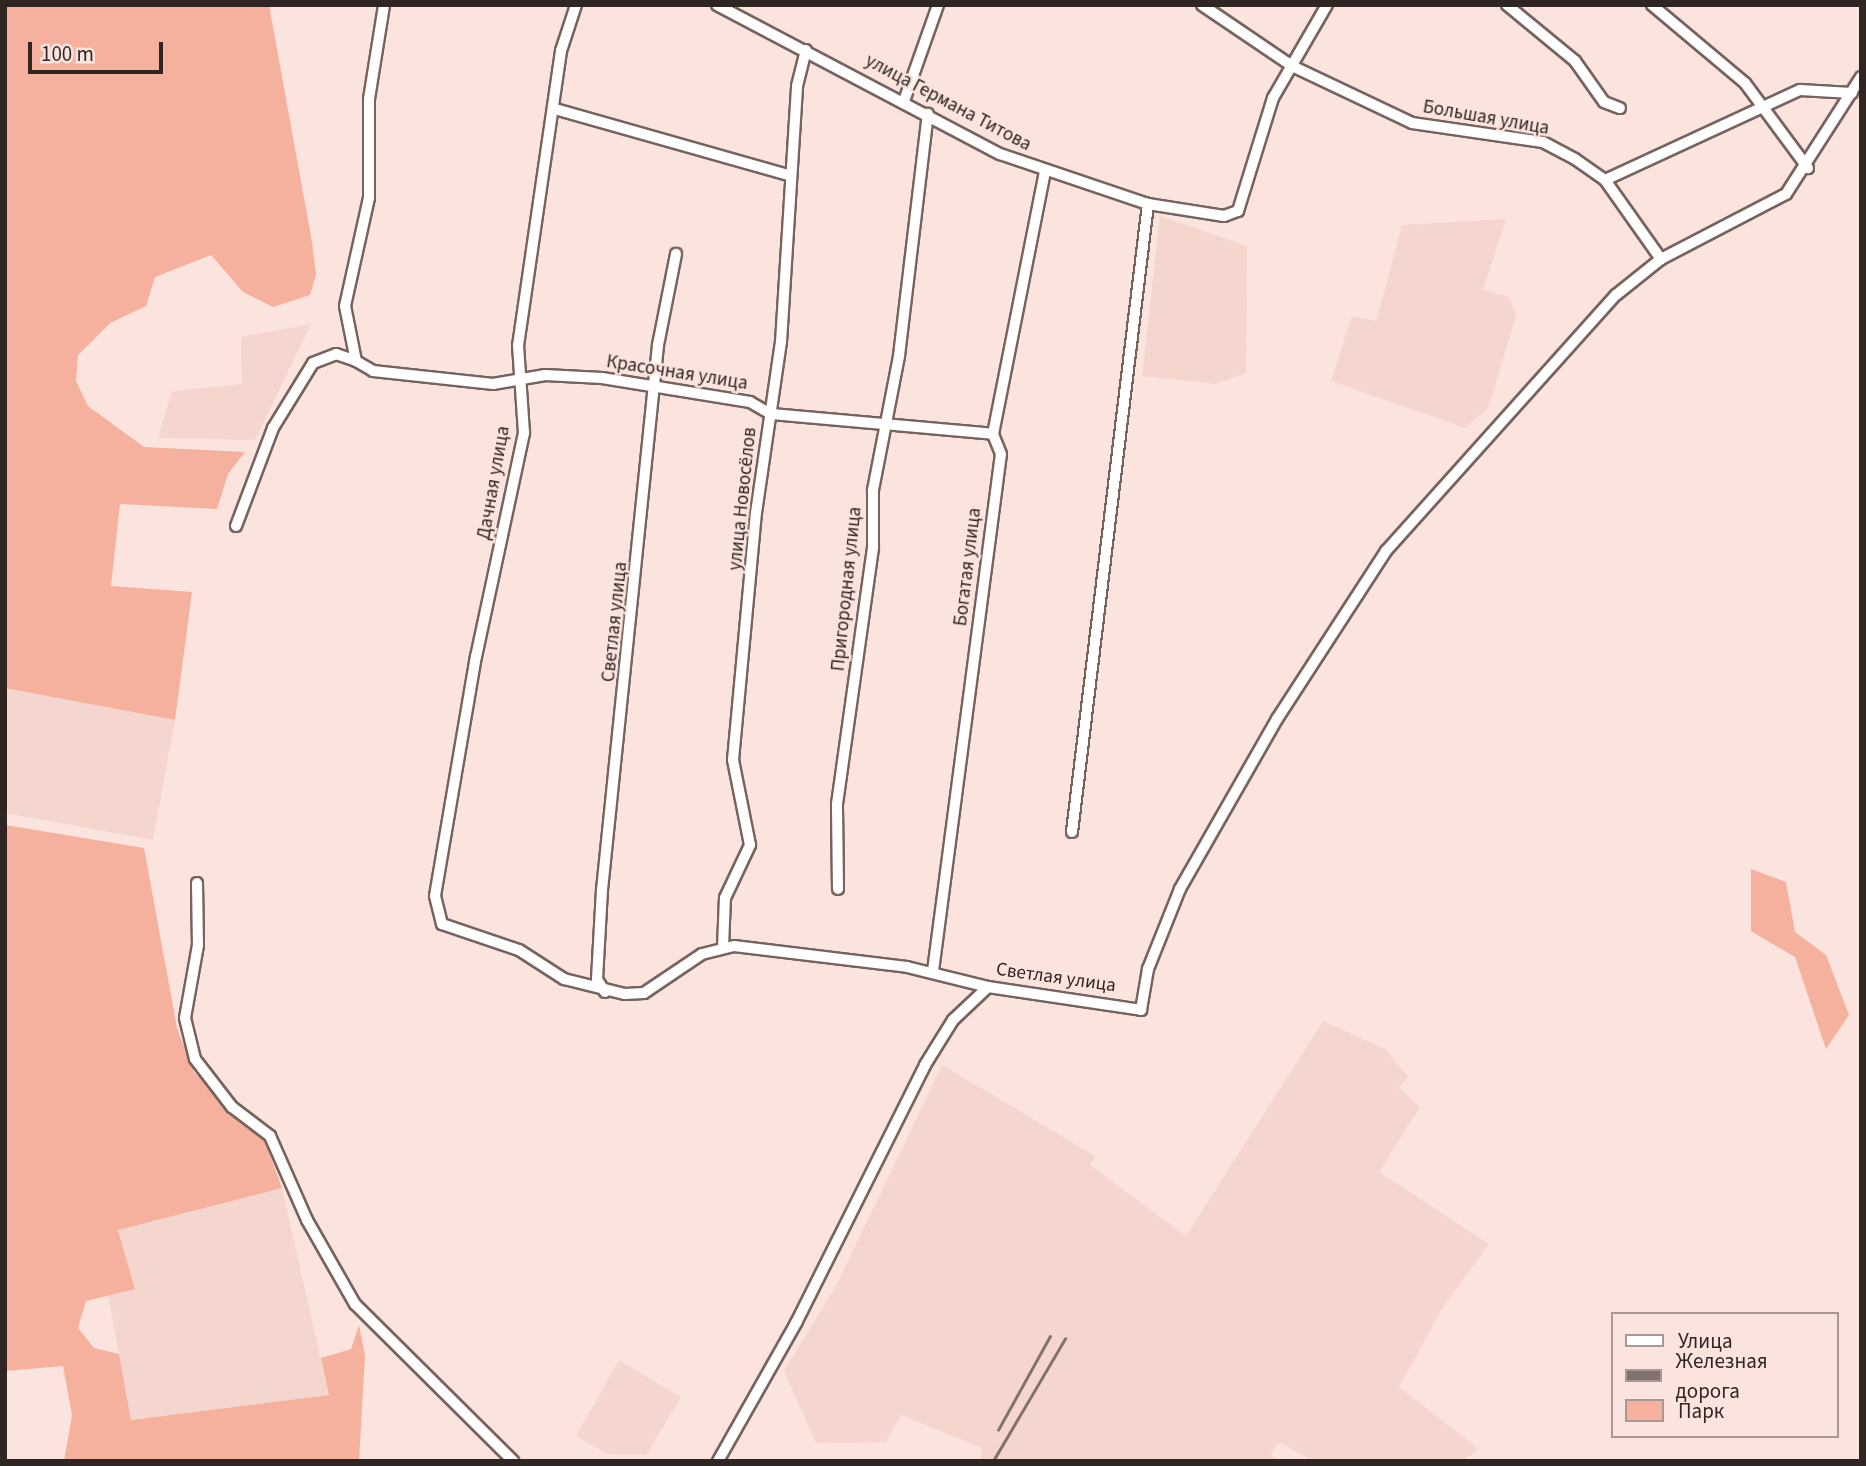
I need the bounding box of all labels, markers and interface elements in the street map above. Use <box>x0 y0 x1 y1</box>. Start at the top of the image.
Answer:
scale bar <box>32 28 166 72</box>
text: 100 m <box>41 39 94 69</box>
street label: улица Германа Титова <box>861 50 1035 156</box>
street label: Большая улица <box>1421 96 1551 140</box>
street label: Красочная улица <box>605 351 749 395</box>
street label: Дачная улица <box>473 424 515 542</box>
street label: улица Новосёлов <box>724 426 762 572</box>
street label: Пригородная улица <box>827 506 867 672</box>
street label: Богатая улица <box>949 507 987 627</box>
street label: Светлая улица <box>597 561 633 683</box>
street label: Светлая улица <box>995 958 1117 998</box>
legend <box>1610 1312 1838 1438</box>
text: Улица <box>1678 1326 1733 1356</box>
text: Железная дорога <box>1676 1346 1768 1406</box>
text: Парк <box>1678 1396 1724 1426</box>

